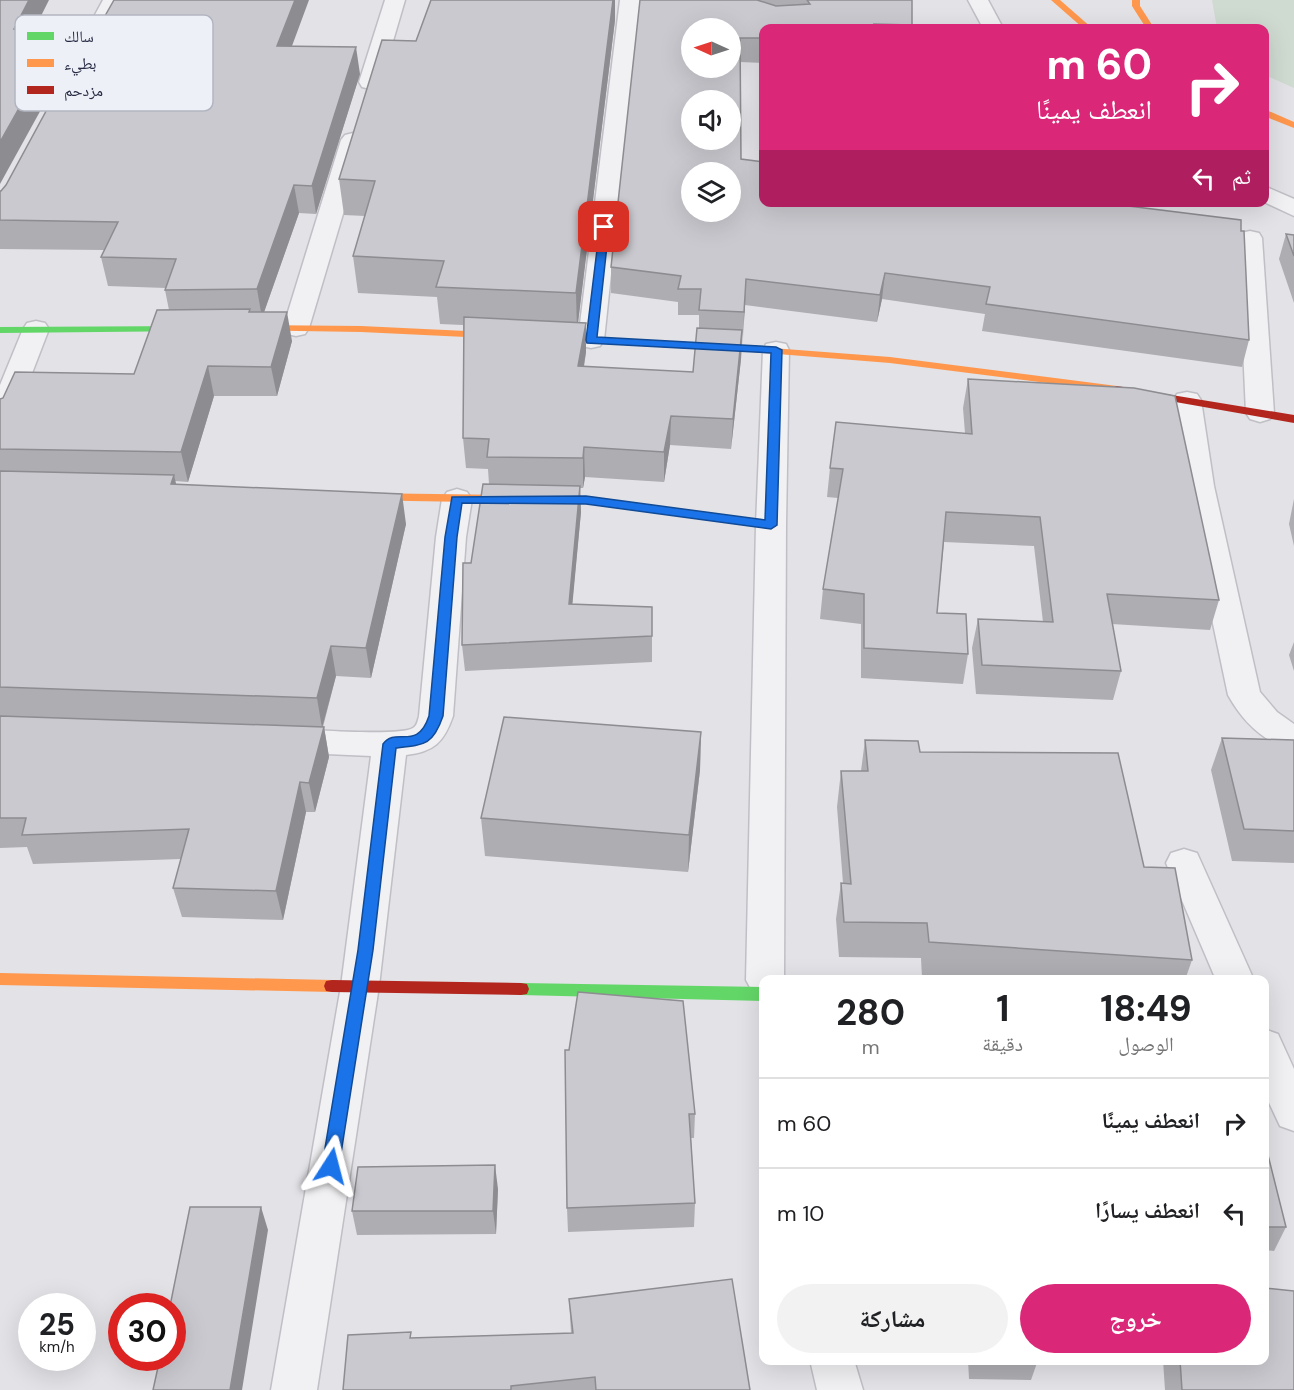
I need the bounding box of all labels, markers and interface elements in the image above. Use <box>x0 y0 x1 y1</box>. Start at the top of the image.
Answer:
legend <box>15 15 213 111</box>
north arrow <box>681 18 741 78</box>
map controls <box>681 18 741 222</box>
text: سالك <box>64 26 94 47</box>
text: 60 m <box>1046 37 1152 92</box>
icon: right <box>1173 48 1251 126</box>
text: بطيء <box>64 53 96 76</box>
text: مزدحم <box>64 80 103 101</box>
button: sound <box>681 90 741 150</box>
text: انعطف يمينًا <box>1036 92 1152 127</box>
button: layers <box>681 162 741 222</box>
icon: left <box>1187 162 1220 195</box>
text: ثم <box>1232 162 1251 191</box>
pin <box>578 201 629 252</box>
icon: arrive <box>587 210 620 243</box>
text: 1 <box>996 985 1009 1032</box>
text: 18:49 <box>1100 985 1192 1032</box>
text: 280 <box>836 989 905 1036</box>
text: دقيقة <box>982 1031 1023 1057</box>
text: الوصول <box>1118 1031 1174 1057</box>
text: m <box>862 1034 880 1060</box>
text: انعطف يمينًا <box>1102 1106 1200 1135</box>
icon: right <box>1218 1107 1251 1140</box>
text: 60 m <box>777 1109 831 1138</box>
position arrow <box>299 1134 363 1198</box>
text: انعطف يسارًا <box>1095 1196 1200 1225</box>
icon: left <box>1218 1197 1251 1230</box>
text: 10 m <box>777 1199 824 1228</box>
button: مشاركة <box>777 1284 1008 1353</box>
button: خروج <box>1020 1284 1251 1353</box>
speed limit sign: 30 <box>108 1293 186 1371</box>
text: 25 <box>39 1305 75 1344</box>
text: km/h <box>39 1337 75 1357</box>

